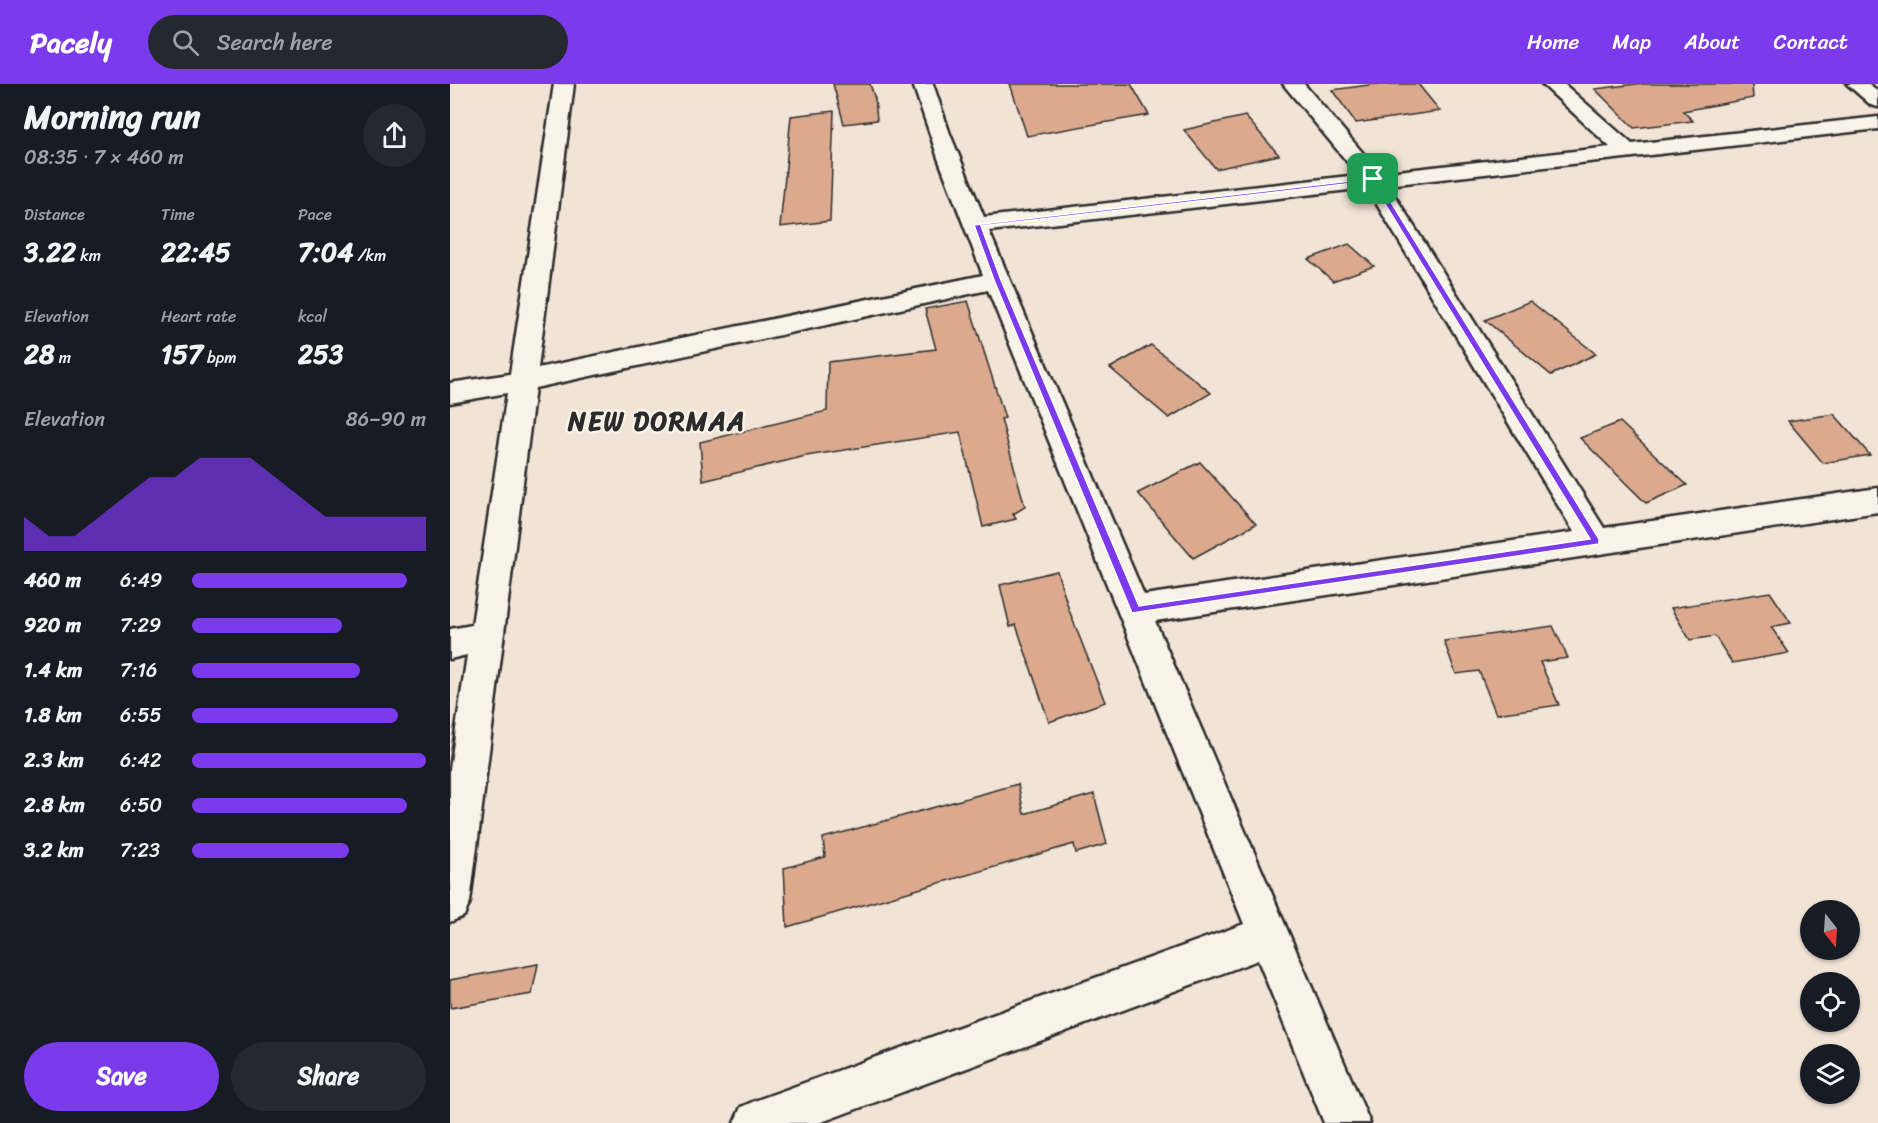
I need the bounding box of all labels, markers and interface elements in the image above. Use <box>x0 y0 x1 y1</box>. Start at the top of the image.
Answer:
search box <box>148 15 568 69</box>
text: Pacely <box>30 18 112 67</box>
text: Search here <box>217 23 333 62</box>
text: Home <box>1527 23 1579 61</box>
text: Map <box>1612 23 1651 61</box>
text: About <box>1684 23 1741 61</box>
text: Contact <box>1774 23 1848 61</box>
icon: search <box>169 26 202 59</box>
text: Morning run <box>24 88 200 146</box>
button: share <box>363 104 426 167</box>
text: 08:35 · 7 × 460 m <box>24 140 184 175</box>
pin <box>1347 153 1398 204</box>
icon: arrive <box>1356 162 1389 195</box>
text: Distance <box>24 200 85 229</box>
text: Time <box>161 200 195 229</box>
text: Pace <box>298 200 332 229</box>
text: 3.22 <box>24 229 76 275</box>
text: 22:45 <box>161 229 231 275</box>
text: 7:04 <box>298 229 353 275</box>
text: km <box>76 241 101 270</box>
text: /km <box>353 241 386 270</box>
text: Elevation <box>24 302 89 331</box>
text: Heart rate <box>161 302 236 331</box>
text: kcal <box>298 302 327 331</box>
text: 28 <box>24 331 55 377</box>
text: 157 <box>161 331 203 377</box>
text: 253 <box>298 331 343 377</box>
text: m <box>55 343 71 372</box>
text: bpm <box>203 343 237 372</box>
district label: NEW DORMAA <box>567 398 746 444</box>
text: Elevation <box>24 402 105 437</box>
text: 86–90 m <box>346 402 426 437</box>
text: 460 m <box>24 563 81 598</box>
text: 6:49 <box>120 563 162 598</box>
text: 920 m <box>24 608 81 643</box>
text: 7:29 <box>120 608 161 643</box>
text: 1.4 km <box>24 653 82 688</box>
text: 7:16 <box>120 653 157 688</box>
text: 1.8 km <box>24 698 82 733</box>
text: 6:55 <box>120 698 162 733</box>
text: 2.3 km <box>24 743 84 778</box>
text: 6:42 <box>120 743 161 778</box>
text: 2.8 km <box>24 788 85 823</box>
text: 6:50 <box>120 788 162 823</box>
text: 3.2 km <box>24 833 84 868</box>
text: 7:23 <box>120 833 160 868</box>
north arrow <box>1800 900 1860 960</box>
map controls <box>1800 900 1860 1104</box>
button: locate <box>1800 972 1860 1032</box>
button: Save <box>24 1042 219 1111</box>
button: Share <box>231 1042 426 1111</box>
button: layers <box>1800 1044 1860 1104</box>

